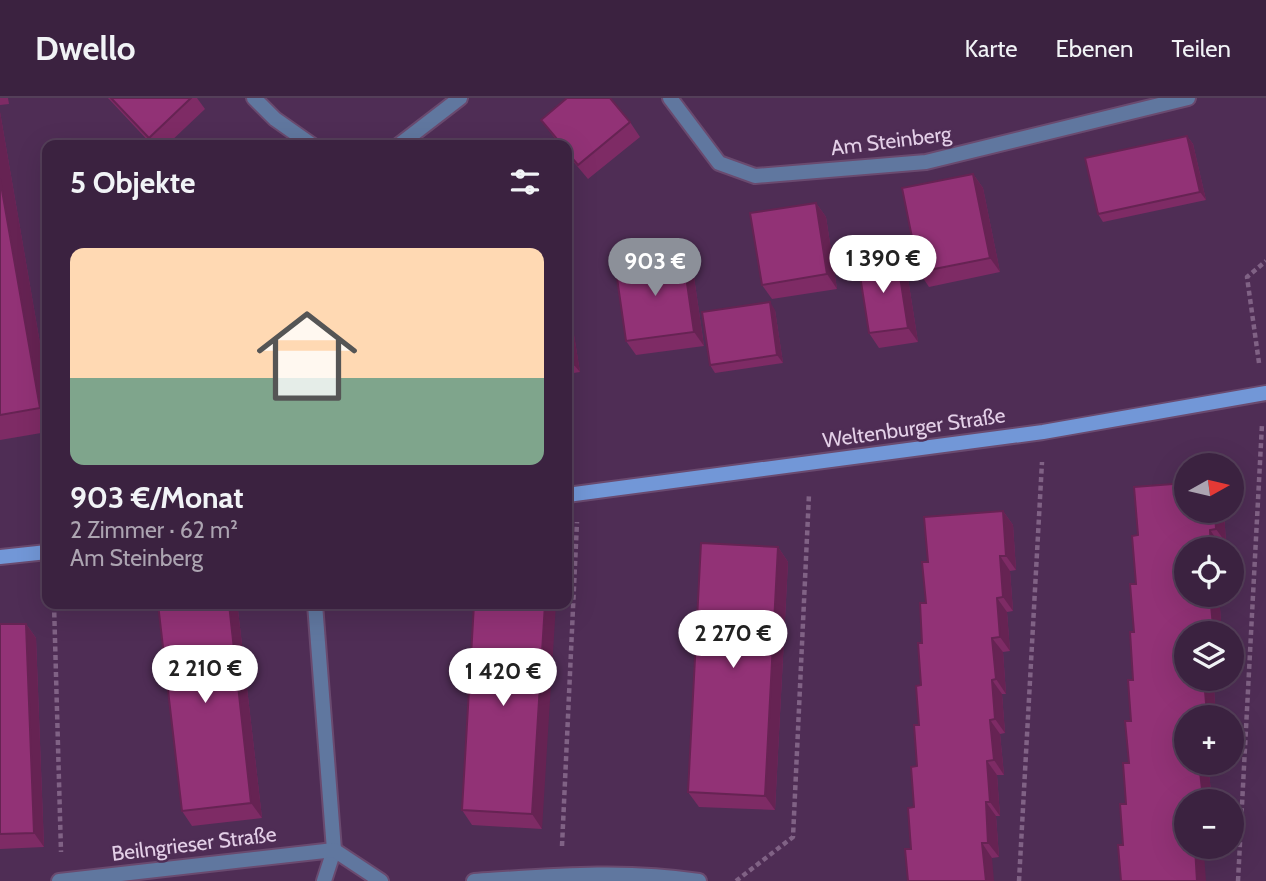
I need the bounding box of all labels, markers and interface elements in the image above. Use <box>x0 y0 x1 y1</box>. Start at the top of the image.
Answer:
text: Dwello <box>35 28 136 68</box>
text: Karte <box>964 34 1017 63</box>
text: Ebenen <box>1055 34 1133 63</box>
text: Teilen <box>1171 34 1231 63</box>
street label: Am Steinberg <box>829 121 953 160</box>
icon: filters <box>506 163 544 201</box>
text: 5 Objekte <box>70 164 196 201</box>
pin: 1 390 € <box>818 236 948 295</box>
pin: 903 € <box>606 238 704 298</box>
text: 1 390 € <box>845 244 921 272</box>
text: 903 € <box>624 247 686 275</box>
icon: home <box>244 293 370 419</box>
street label: Weltenburger Straße <box>821 402 1007 453</box>
north arrow <box>1174 453 1244 523</box>
map controls <box>1174 453 1244 859</box>
text: 903 €/Monat <box>70 479 244 516</box>
text: 2 Zimmer · 62 m² <box>70 516 238 544</box>
button: locate <box>1174 537 1244 607</box>
text: Am Steinberg <box>70 544 203 572</box>
pin: 2 270 € <box>668 610 798 670</box>
text: 2 270 € <box>694 619 772 647</box>
button: layers <box>1174 621 1244 691</box>
pin: 2 210 € <box>140 646 270 705</box>
pin: 1 420 € <box>438 648 568 708</box>
text: 2 210 € <box>168 654 242 682</box>
text: 1 420 € <box>465 657 541 685</box>
button: + <box>1174 705 1244 775</box>
button: − <box>1174 789 1244 859</box>
street label: Beilngrieser Straße <box>110 821 278 866</box>

